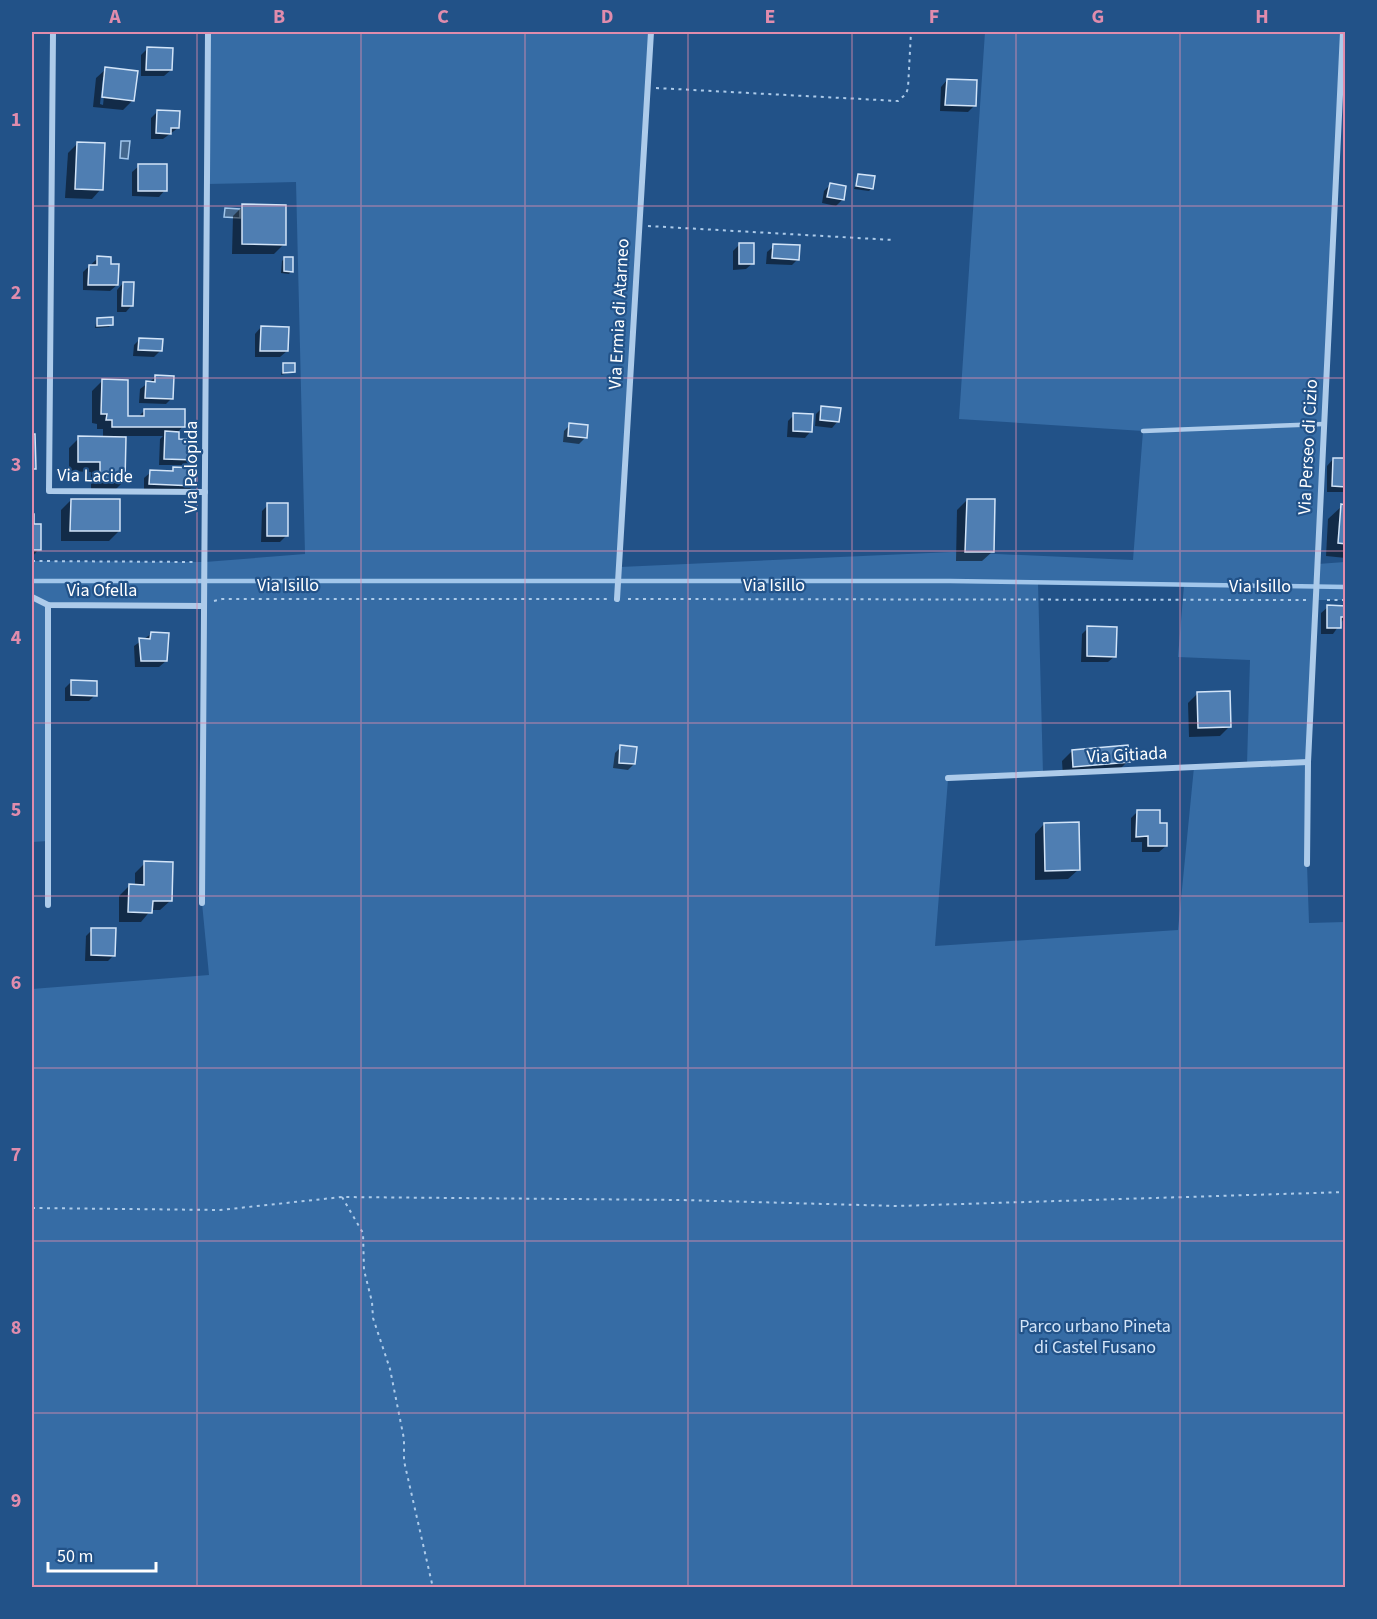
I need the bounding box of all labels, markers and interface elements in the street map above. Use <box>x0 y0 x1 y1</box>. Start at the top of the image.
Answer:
text: A <box>108 3 121 31</box>
text: B <box>273 3 285 31</box>
text: C <box>437 3 449 31</box>
text: D <box>601 3 613 31</box>
text: E <box>765 3 775 31</box>
text: F <box>929 3 939 31</box>
text: G <box>1092 3 1104 31</box>
text: H <box>1255 3 1269 31</box>
text: 1 <box>11 106 21 134</box>
street label: Via Ermia di Atarneo <box>603 238 635 390</box>
text: 2 <box>11 279 21 307</box>
street label: Via Perseo di Cizio <box>1292 379 1324 515</box>
street label: Via Pelopida <box>179 421 204 513</box>
text: 3 <box>11 451 21 479</box>
street label: Via Lacide <box>57 463 133 489</box>
street label: Via Isillo <box>257 573 319 598</box>
street label: Via Isillo <box>743 573 805 598</box>
street label: Via Isillo <box>1229 574 1291 599</box>
street label: Via Ofella <box>67 578 137 603</box>
text: 4 <box>11 624 22 652</box>
street label: Via Gitiada <box>1086 740 1168 770</box>
text: 5 <box>11 796 21 824</box>
text: 6 <box>11 969 21 997</box>
text: 7 <box>11 1141 21 1169</box>
text: 8 <box>11 1314 21 1342</box>
park label: Parco urbano Pineta di Castel Fusano <box>1019 1314 1171 1360</box>
text: 9 <box>11 1487 21 1515</box>
scale bar <box>48 1535 156 1573</box>
text: 50 m <box>57 1544 93 1569</box>

